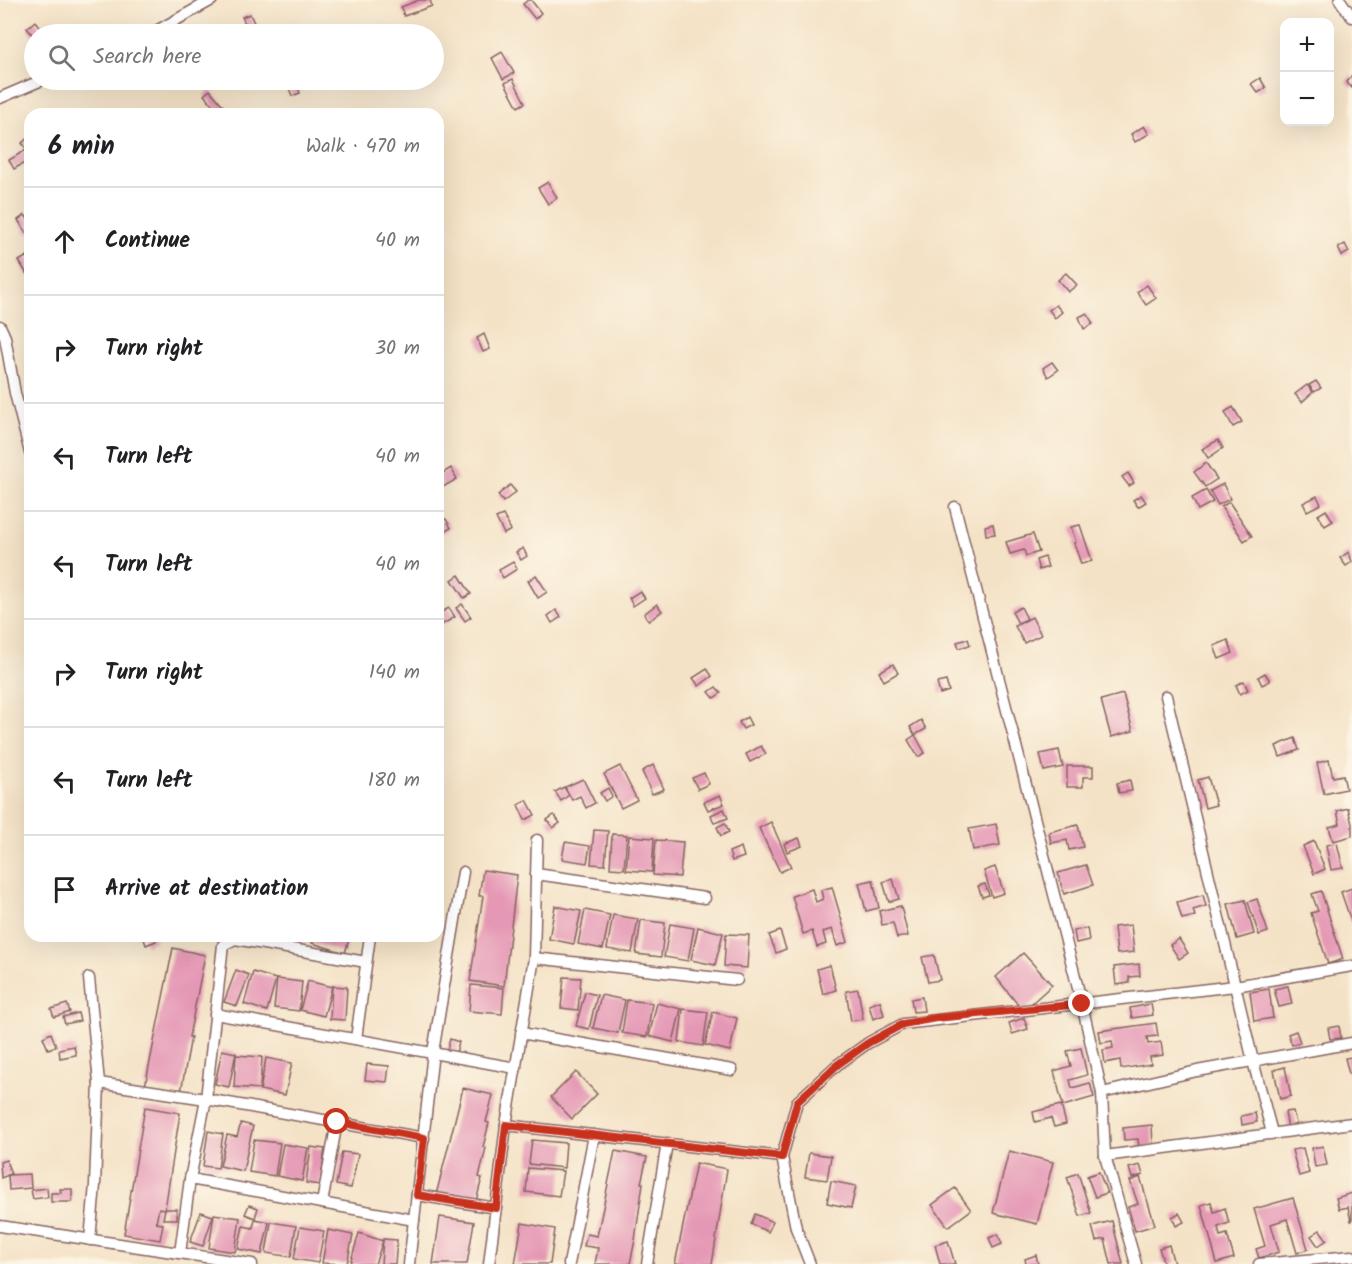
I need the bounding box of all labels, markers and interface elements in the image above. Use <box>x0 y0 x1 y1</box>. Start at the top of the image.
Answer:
map controls <box>1280 18 1334 126</box>
button: + <box>1280 18 1334 72</box>
search box <box>24 24 444 90</box>
text: Search here <box>93 40 201 75</box>
icon: search <box>45 41 78 74</box>
button: − <box>1280 72 1334 126</box>
text: 6 min <box>48 126 115 168</box>
text: Walk · 470 m <box>306 131 420 163</box>
text: Continue <box>105 224 190 259</box>
icon: ahead <box>48 225 81 258</box>
text: 40 m <box>375 225 420 257</box>
text: Turn right <box>105 332 203 367</box>
icon: right <box>48 333 81 366</box>
text: 30 m <box>375 333 420 365</box>
text: Turn left <box>105 440 192 475</box>
icon: left <box>48 441 81 474</box>
text: 40 m <box>375 441 420 473</box>
text: Turn left <box>105 548 192 583</box>
icon: left <box>48 549 81 582</box>
text: 40 m <box>375 549 420 581</box>
text: Turn right <box>105 656 203 691</box>
icon: right <box>48 657 81 690</box>
text: 140 m <box>369 657 420 689</box>
text: Turn left <box>105 764 192 799</box>
icon: left <box>48 765 81 798</box>
text: 180 m <box>368 765 420 797</box>
text: Arrive at destination <box>105 872 308 907</box>
icon: arrive <box>48 873 81 906</box>
route end <box>1068 990 1094 1016</box>
route start <box>323 1108 349 1134</box>

